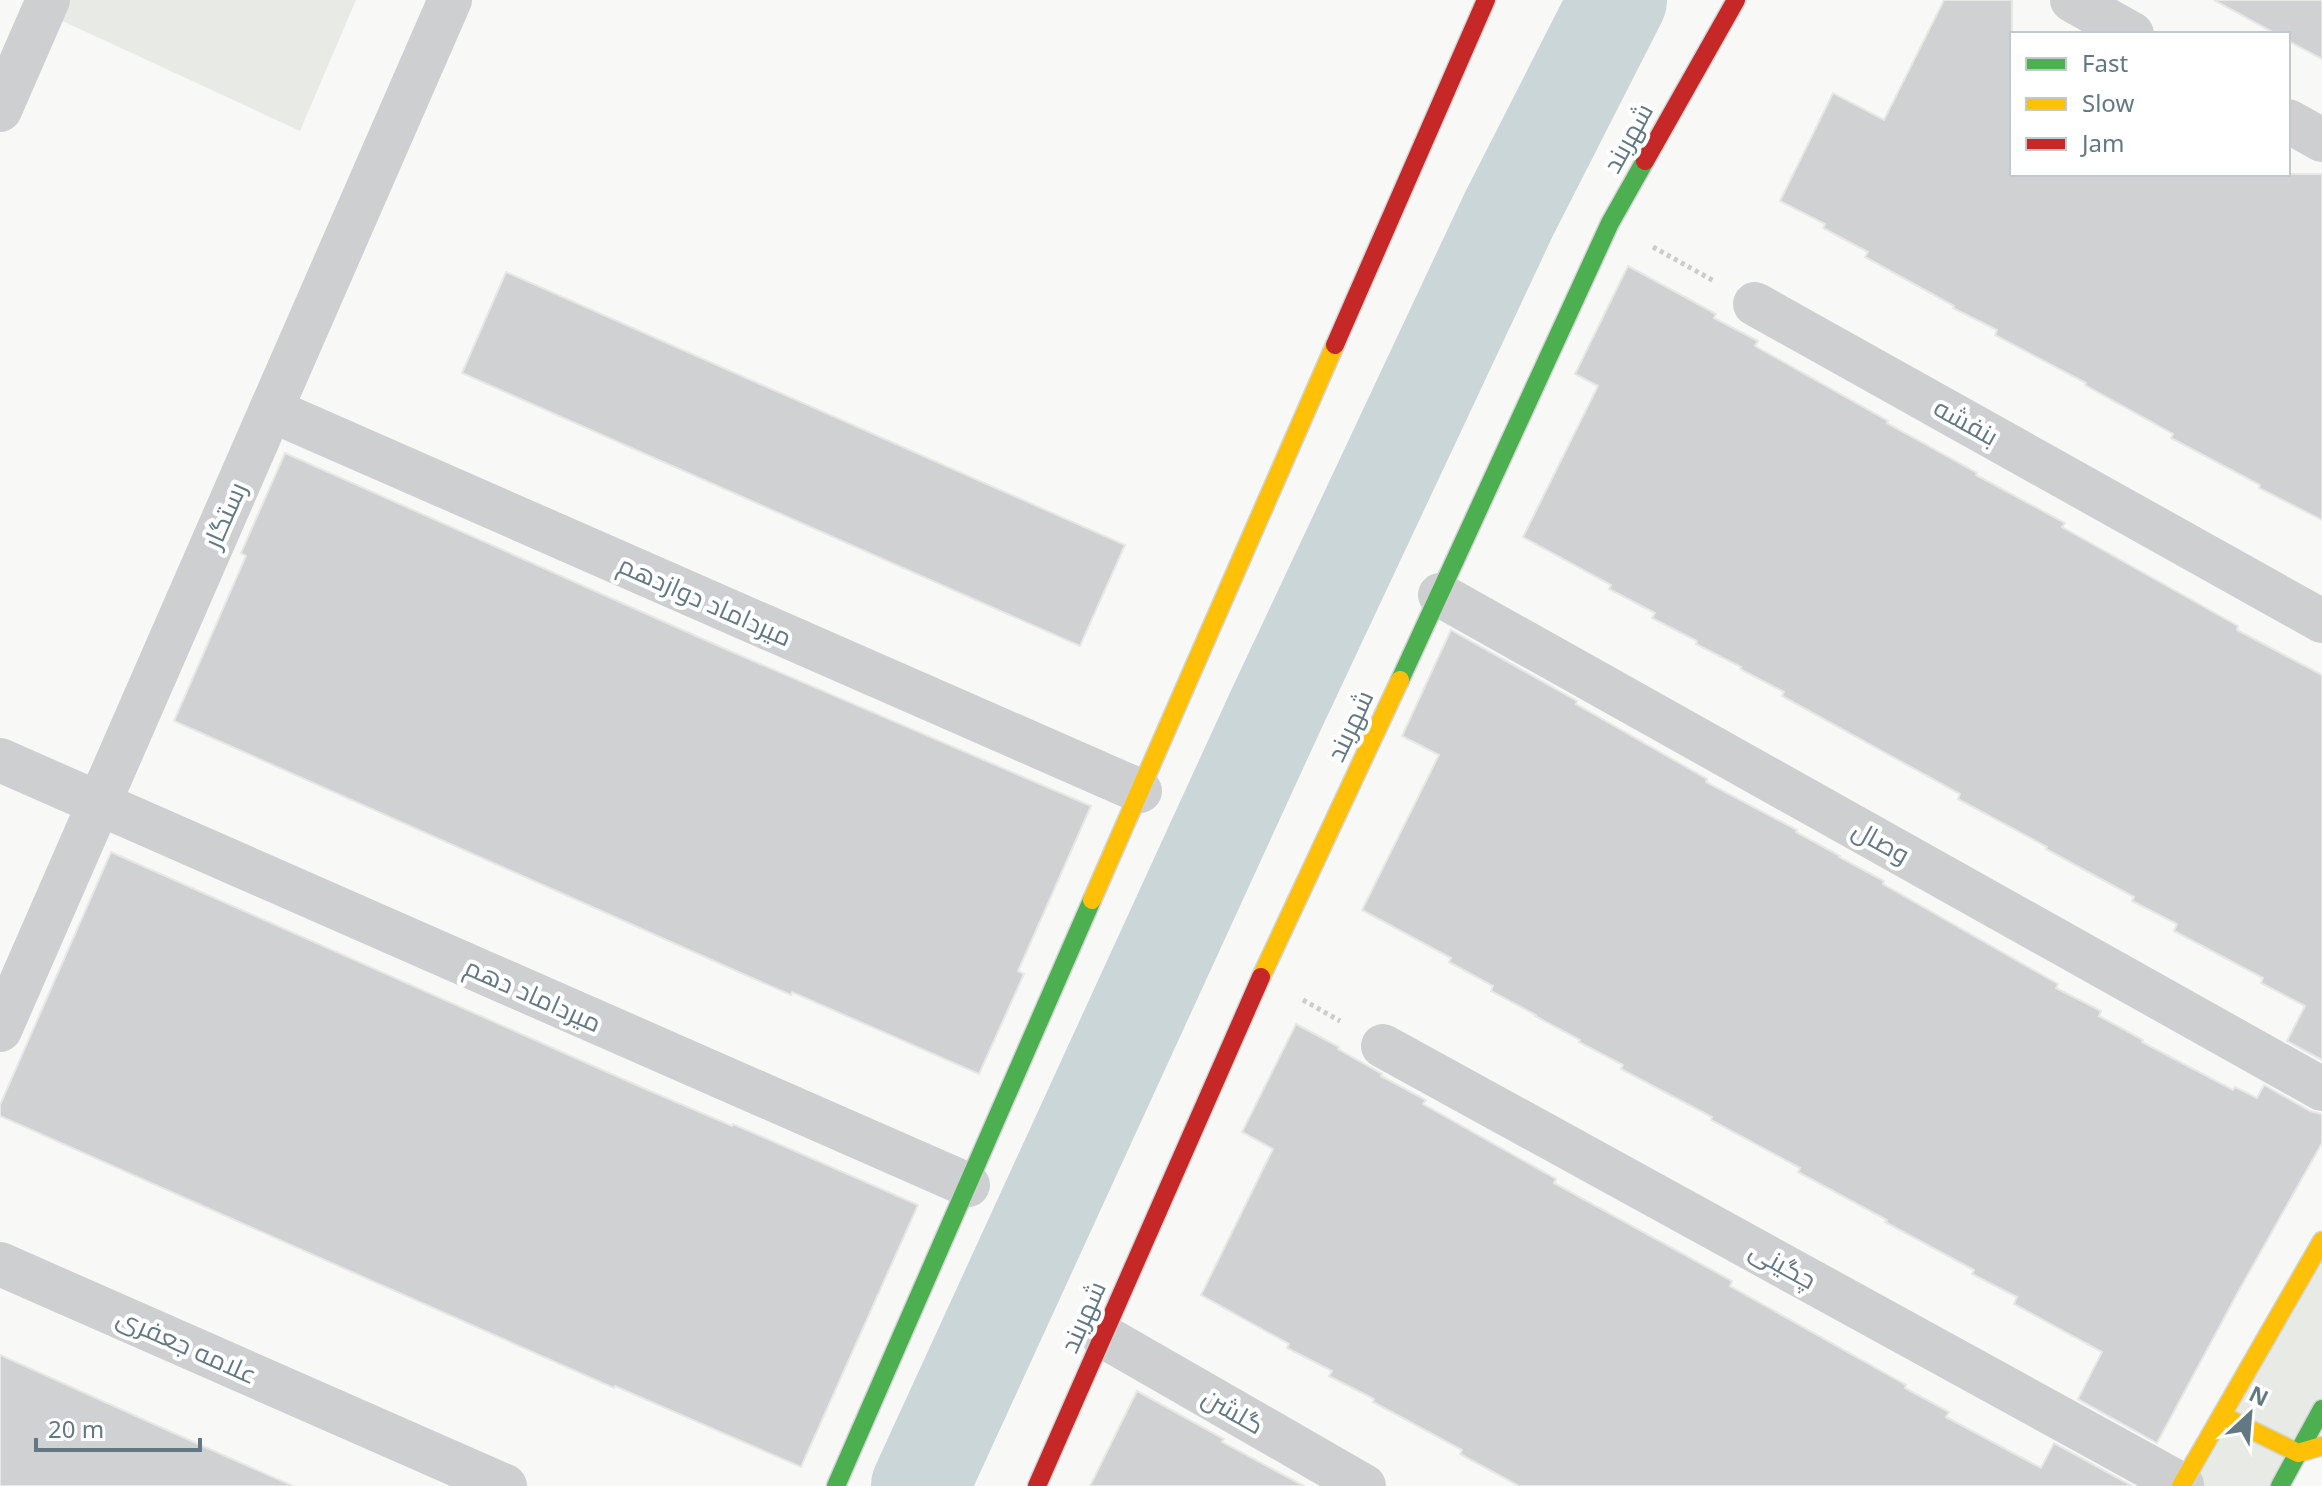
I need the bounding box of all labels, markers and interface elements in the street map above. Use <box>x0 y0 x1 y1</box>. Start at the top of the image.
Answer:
legend <box>2010 32 2290 176</box>
text: Fast <box>2082 46 2128 79</box>
text: Slow <box>2082 86 2134 119</box>
street label: شهربند <box>1593 96 1661 179</box>
text: Jam <box>2080 126 2124 159</box>
street label: بنفشه <box>1928 389 2005 453</box>
street label: رستگار <box>193 476 255 555</box>
street label: میرداماد دوازدهم <box>613 546 798 655</box>
street label: شهربند <box>1317 684 1381 767</box>
street label: وصال <box>1846 811 1917 872</box>
street label: میرداماد دهم <box>459 948 607 1041</box>
street label: چگینی <box>1744 1231 1823 1297</box>
street label: شهربند <box>1050 1275 1114 1358</box>
street label: علامه جعفری <box>112 1298 263 1392</box>
north arrow <box>2210 1374 2290 1454</box>
street label: گلشن <box>1196 1378 1271 1442</box>
text: N <box>2245 1378 2274 1413</box>
scale bar <box>36 1402 200 1452</box>
text: 20 m <box>48 1412 104 1445</box>

